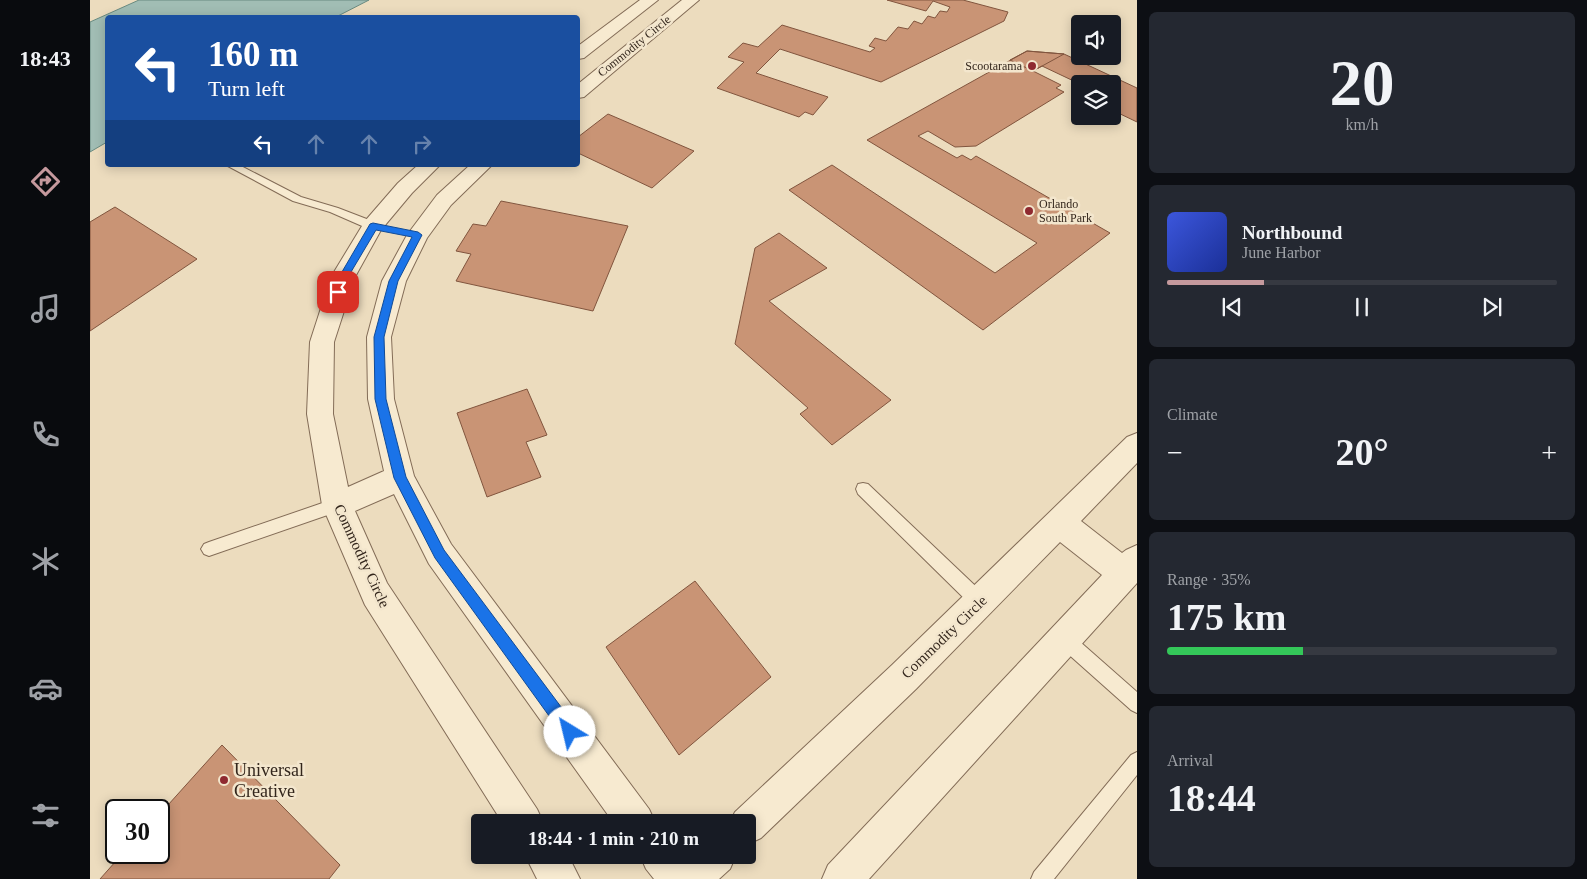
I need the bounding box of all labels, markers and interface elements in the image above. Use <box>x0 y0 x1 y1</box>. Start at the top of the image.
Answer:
street label: Commodity Circle <box>595 12 673 80</box>
map controls <box>1071 15 1121 125</box>
button: sound <box>1071 15 1121 65</box>
icon: left <box>125 35 190 100</box>
text: 160 m <box>208 35 298 74</box>
text: 18:43 <box>19 46 71 71</box>
text: 20 <box>1330 47 1395 119</box>
place label: Scootarama <box>965 59 1023 73</box>
marker: Scootarama <box>1026 60 1038 72</box>
button: layers <box>1071 75 1121 125</box>
text: Turn left <box>208 76 285 101</box>
text: km/h <box>1346 116 1378 133</box>
icon: left <box>249 130 277 158</box>
icon: ahead <box>302 130 330 158</box>
icon: ahead <box>355 130 383 158</box>
icon: right <box>408 130 436 158</box>
icon: directions <box>28 164 63 199</box>
place label: Orlando South Park <box>1039 197 1092 225</box>
marker: Orlando South Park <box>1023 205 1035 217</box>
text: Northbound <box>1242 222 1342 243</box>
text: June Harbor <box>1242 244 1321 261</box>
pin <box>317 271 359 313</box>
icon: arrive <box>324 278 352 306</box>
icon: music <box>28 291 63 326</box>
icon: previous <box>1218 293 1246 321</box>
icon: pause <box>1348 293 1376 321</box>
icon: next <box>1478 293 1506 321</box>
text: Climate <box>1167 406 1218 423</box>
icon: phone <box>28 417 63 452</box>
text: 20° <box>1335 431 1389 473</box>
text: − <box>1167 437 1183 468</box>
text: + <box>1541 437 1557 468</box>
street label: Commodity Circle <box>331 502 393 610</box>
icon: climate <box>28 544 63 579</box>
text: Range · 35% <box>1167 571 1251 588</box>
street label: Commodity Circle <box>898 592 990 682</box>
text: 175 km <box>1167 596 1286 638</box>
icon: car <box>28 671 63 706</box>
position arrow <box>543 705 595 757</box>
text: Arrival <box>1167 752 1213 769</box>
place label: Universal Creative <box>234 760 304 801</box>
marker: Universal Creative <box>218 774 230 786</box>
text: 18:44 <box>1167 777 1256 819</box>
icon: filters <box>28 798 63 833</box>
speed limit sign: 30 <box>105 799 170 864</box>
text: 18:44 · 1 min · 210 m <box>528 828 699 849</box>

